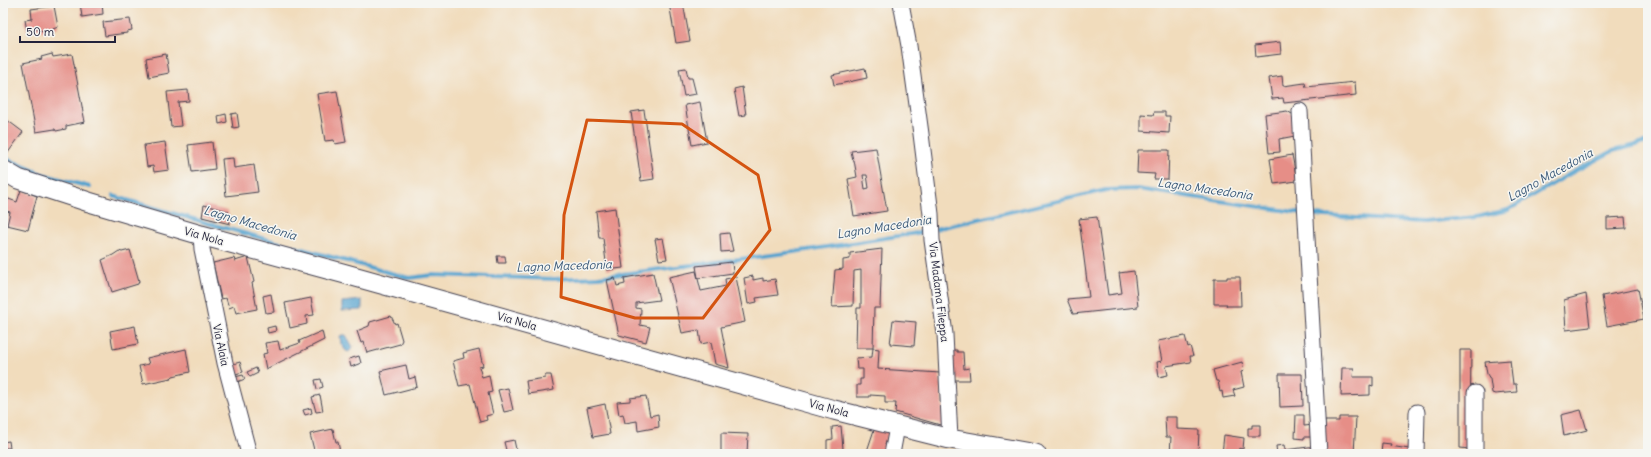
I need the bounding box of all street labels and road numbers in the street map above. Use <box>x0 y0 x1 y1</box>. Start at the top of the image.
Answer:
street label: Via Nola <box>183 224 225 248</box>
street label: Via Madama Fileppa <box>926 241 952 343</box>
street label: Via Nola <box>496 309 538 333</box>
street label: Via Alaia <box>210 323 232 367</box>
street label: Via Nola <box>808 396 850 420</box>

